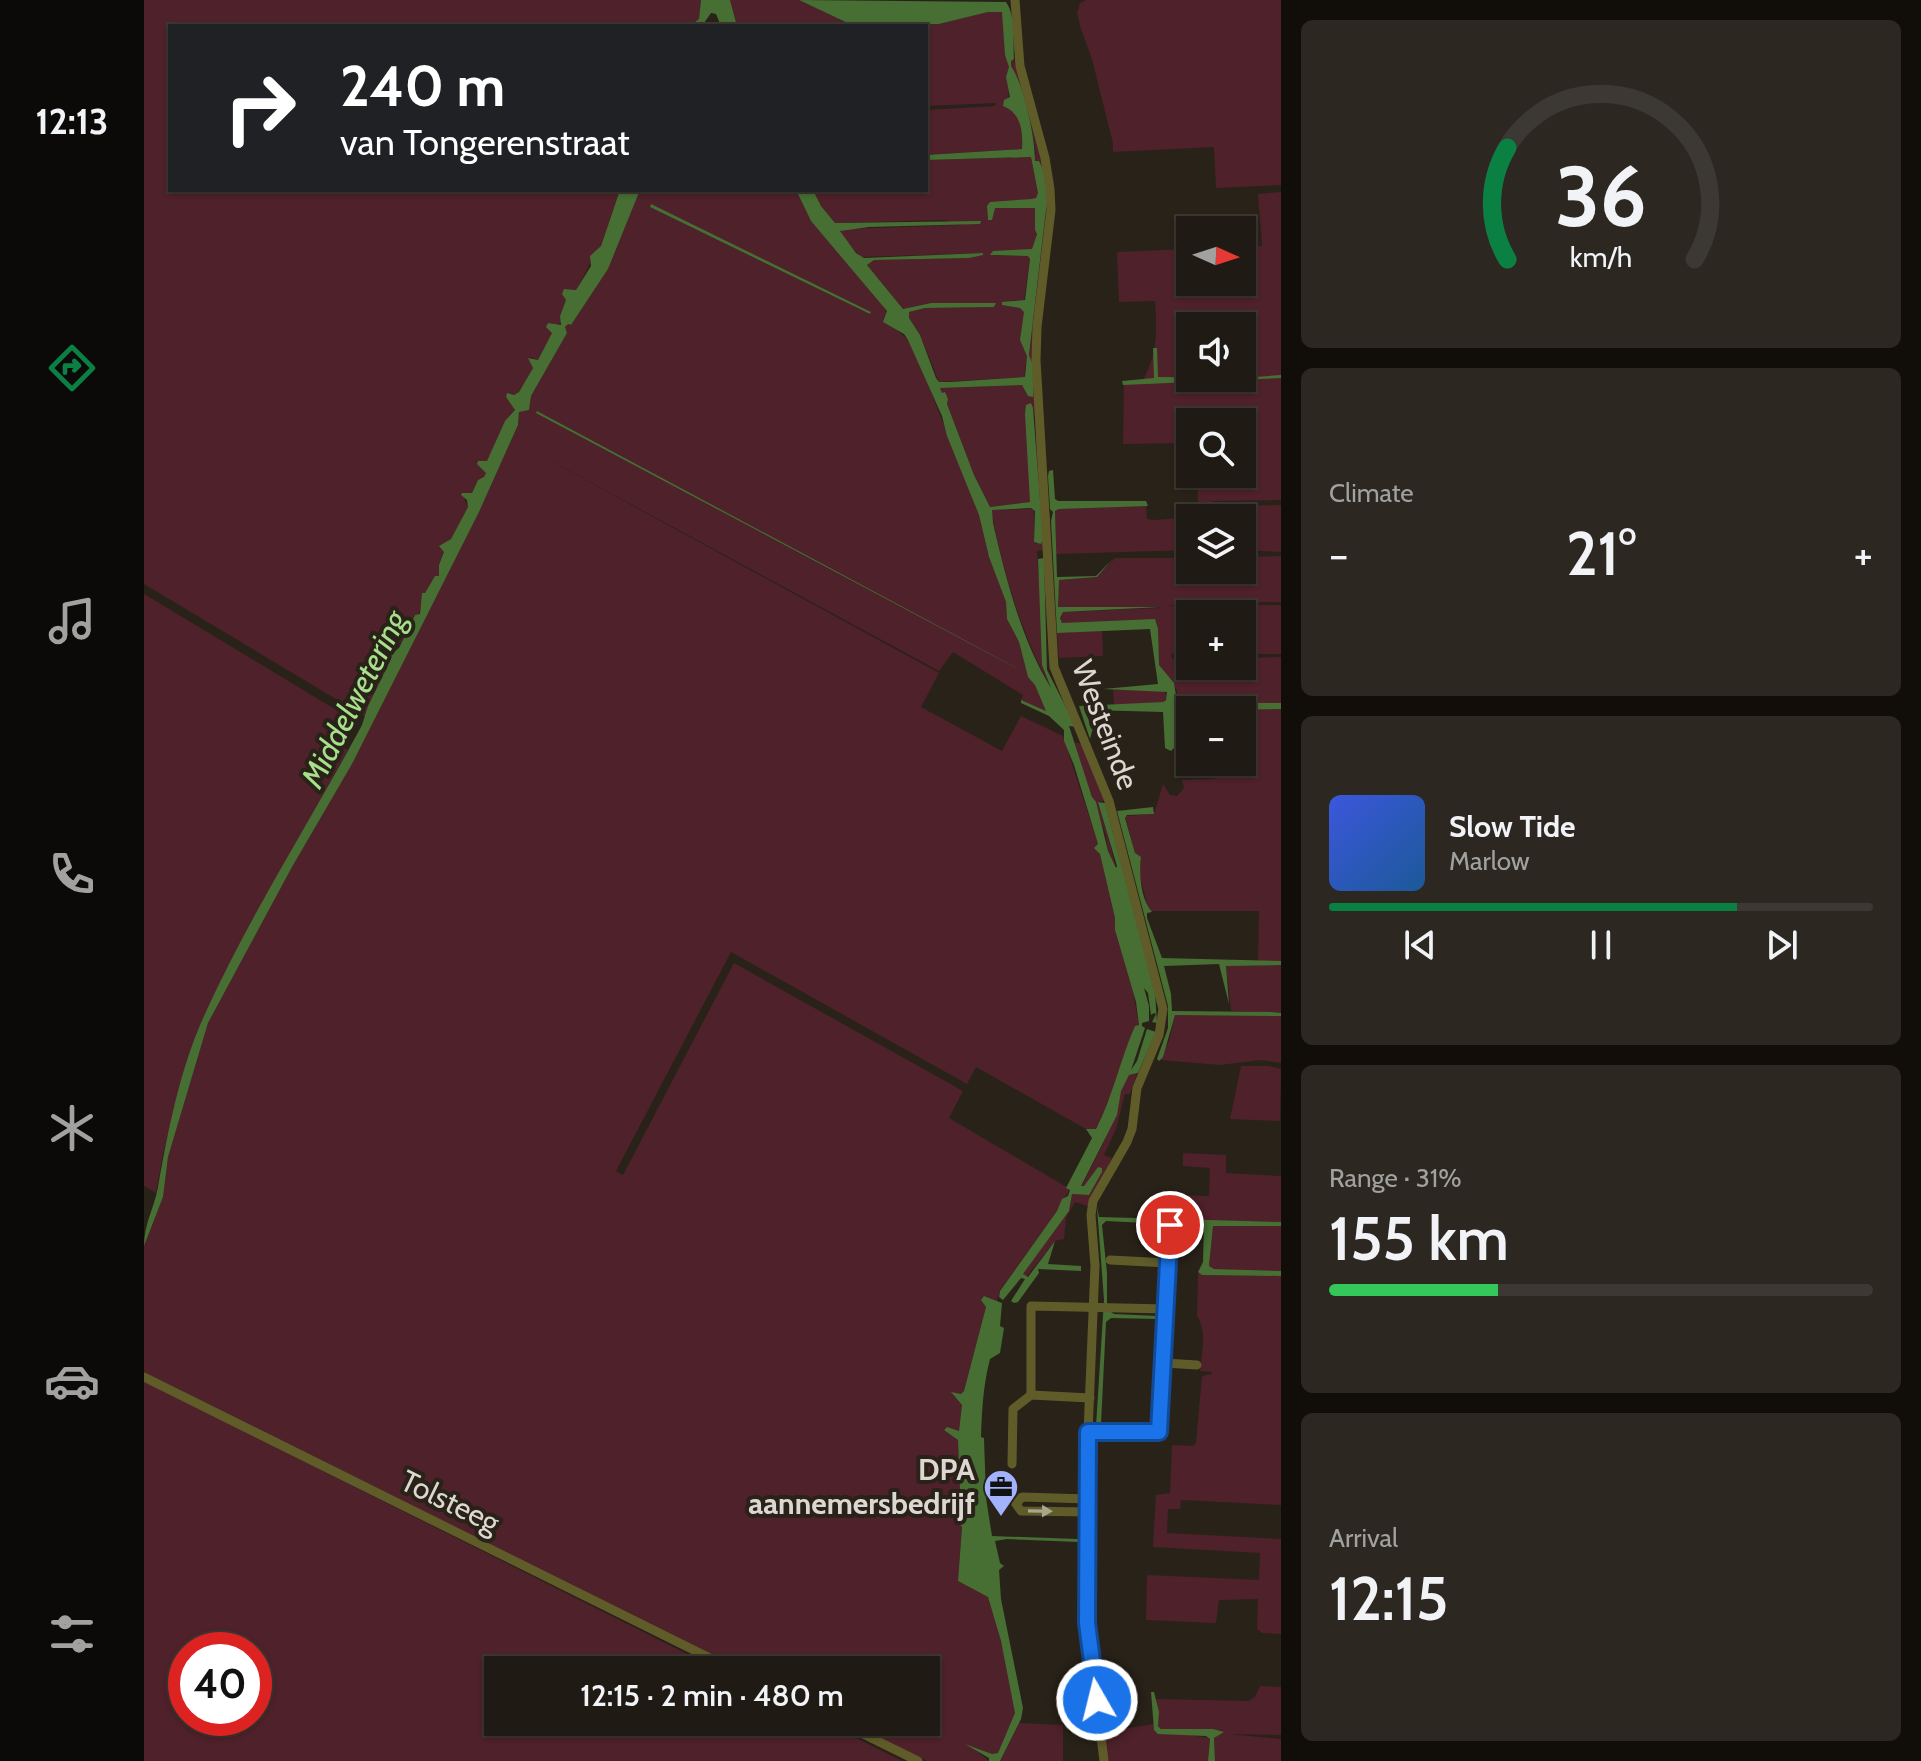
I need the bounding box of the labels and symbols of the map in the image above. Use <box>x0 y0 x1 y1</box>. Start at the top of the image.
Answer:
north arrow <box>1176 216 1256 296</box>
water label: Middelwetering <box>292 602 416 795</box>
street label: Westeinde <box>1064 655 1147 795</box>
pin <box>1136 1191 1204 1259</box>
place label: DPA aannemersbedrijf <box>748 1451 975 1522</box>
street label: Tolsteeg <box>395 1462 507 1542</box>
office icon: DPA aannemersbedrijf <box>982 1468 1020 1518</box>
one-way arrow <box>1028 1505 1053 1518</box>
speed limit sign: 40 <box>168 1632 272 1736</box>
position arrow <box>1055 1658 1139 1742</box>

